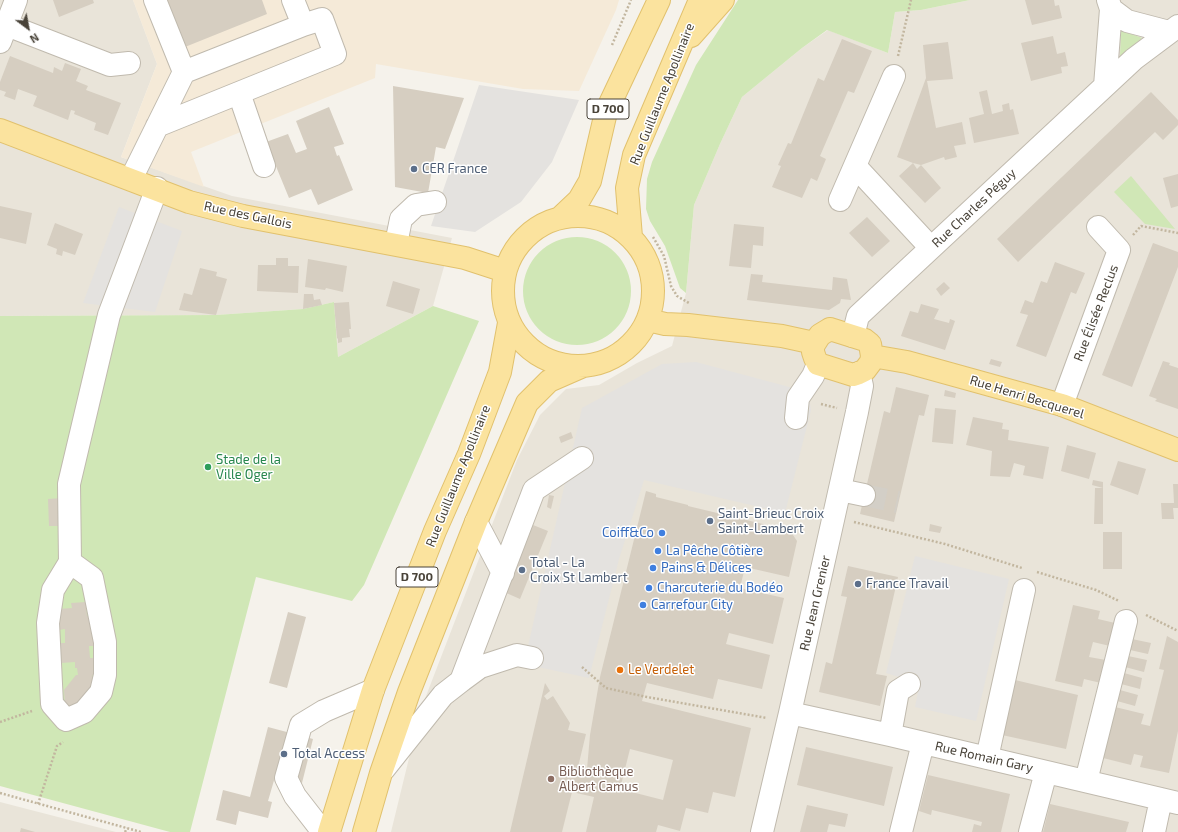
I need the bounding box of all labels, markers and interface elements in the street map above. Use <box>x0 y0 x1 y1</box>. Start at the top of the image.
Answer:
north arrow <box>8 8 48 48</box>
street label: Rue Guillaume Apollinaire <box>626 21 698 167</box>
text: N <box>28 31 41 46</box>
road number: D 700 <box>587 99 629 119</box>
place label: CER France <box>422 161 488 177</box>
marker: CER France <box>409 164 419 174</box>
street label: Rue Charles Péguy <box>929 165 1019 251</box>
street label: Rue des Gallois <box>203 198 293 232</box>
street label: Rue Élisée Reclus <box>1070 262 1122 364</box>
street label: Rue Henri Becquerel <box>968 372 1086 422</box>
street label: Rue Guillaume Apollinaire <box>422 403 494 549</box>
place label: Stade de la Ville Oger <box>216 452 281 483</box>
marker: Stade de la Ville Oger <box>203 462 213 472</box>
place label: Saint-Brieuc Croix Saint-Lambert <box>718 506 824 537</box>
marker: Saint-Brieuc Croix Saint-Lambert <box>705 516 715 526</box>
place label: Coiff&Co <box>602 525 654 541</box>
marker: Coiff&Co <box>657 528 667 538</box>
place label: La Pêche Côtière <box>666 543 763 559</box>
marker: La Pêche Côtière <box>653 546 663 556</box>
street label: Rue Jean Grenier <box>796 554 834 652</box>
place label: Total - La Croix St Lambert <box>530 555 628 586</box>
place label: Pains & Délices <box>661 560 752 576</box>
marker: Pains & Délices <box>648 563 658 573</box>
marker: Total - La Croix St Lambert <box>517 565 527 575</box>
road number: D 700 <box>396 567 438 587</box>
place label: France Travail <box>866 576 949 592</box>
marker: France Travail <box>853 579 863 589</box>
place label: Charcuterie du Bodéo <box>657 580 783 596</box>
marker: Charcuterie du Bodéo <box>644 583 654 593</box>
place label: Carrefour City <box>651 597 733 613</box>
marker: Carrefour City <box>638 600 648 610</box>
place label: Le Verdelet <box>628 662 694 678</box>
marker: Le Verdelet <box>615 665 625 675</box>
street label: Rue Romain Gary <box>933 738 1035 776</box>
place label: Total Access <box>292 746 365 762</box>
marker: Total Access <box>279 749 289 759</box>
place label: Bibliothèque Albert Camus <box>559 764 638 795</box>
marker: Bibliothèque Albert Camus <box>546 774 556 784</box>

